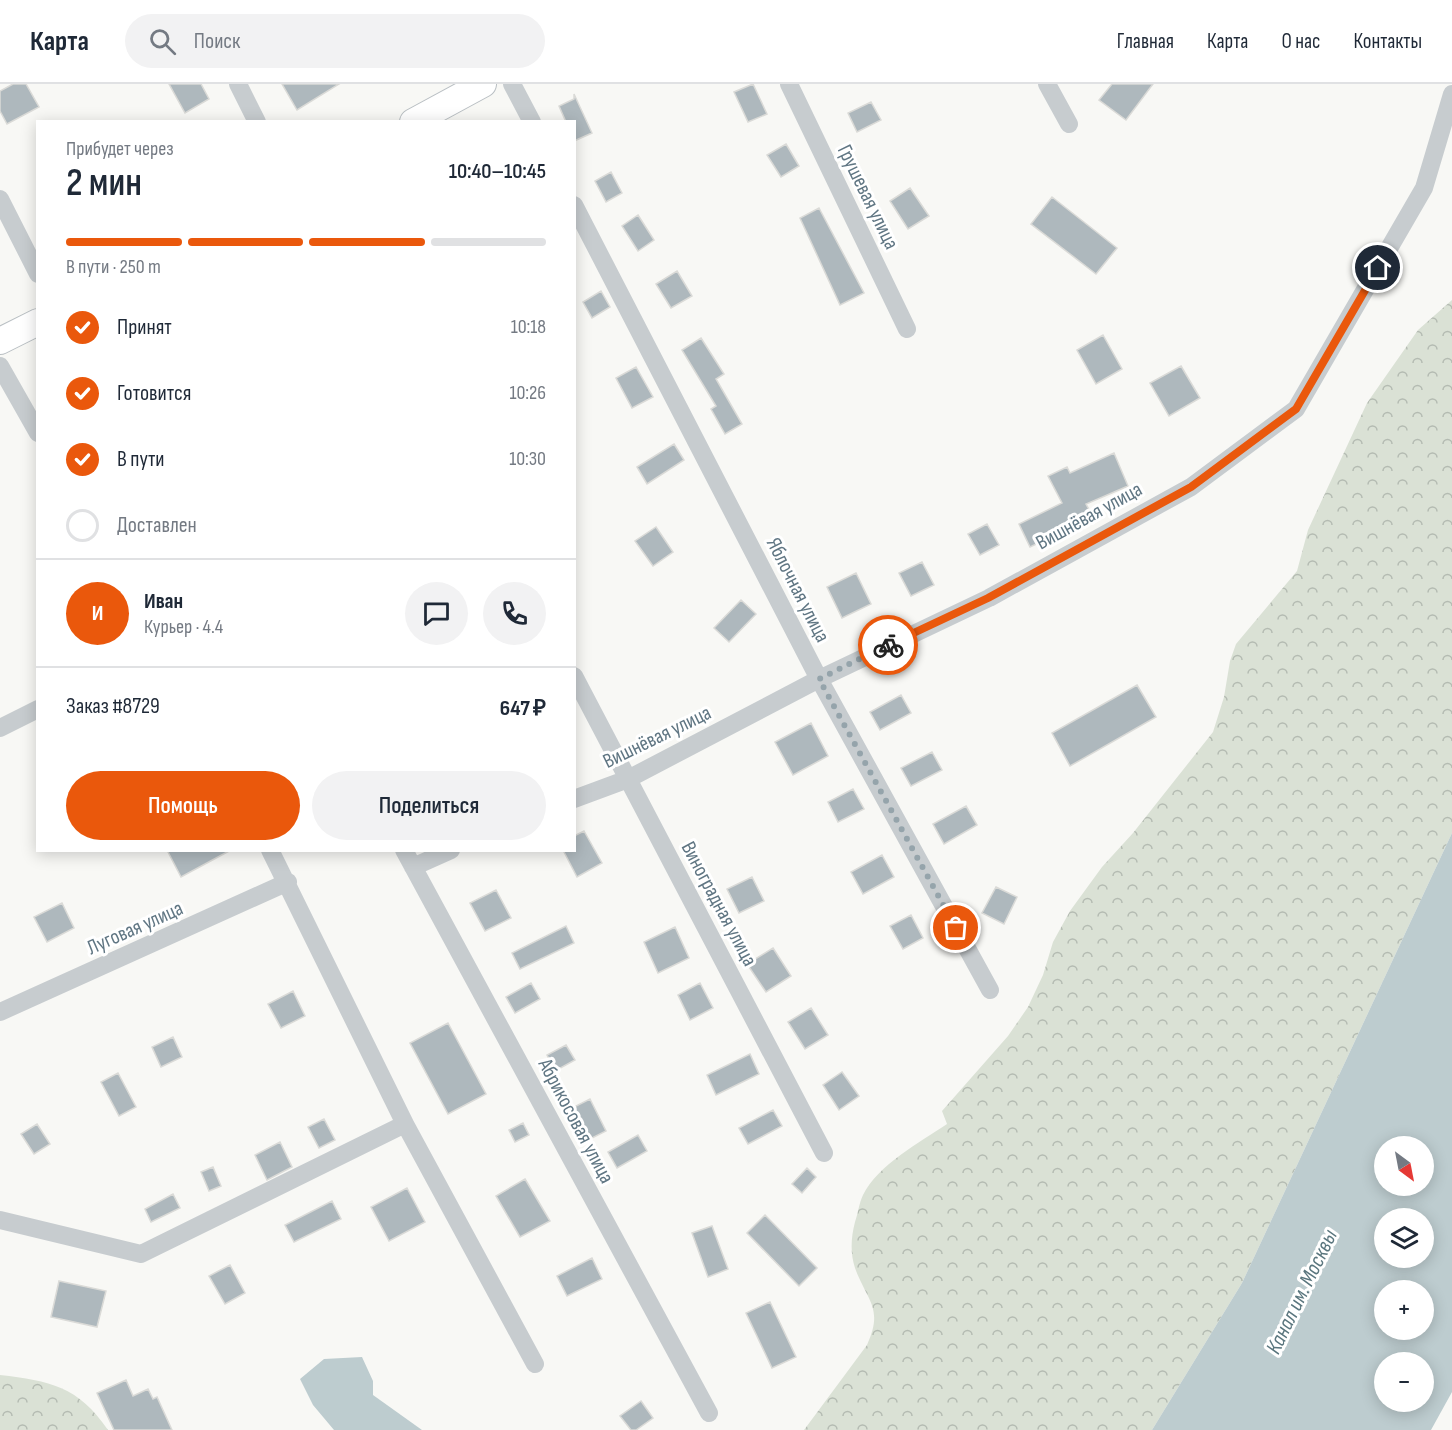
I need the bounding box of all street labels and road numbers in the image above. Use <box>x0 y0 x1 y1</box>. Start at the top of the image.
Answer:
street label: Грушевая улица <box>832 141 904 253</box>
street label: Вишнёвая улица <box>1032 477 1146 555</box>
street label: Яблочная улица <box>761 533 835 647</box>
street label: Вишнёвая улица <box>599 700 715 774</box>
street label: Виноградная улица <box>676 837 762 971</box>
street label: Луговая улица <box>83 896 187 960</box>
street label: Абрикосовая улица <box>532 1053 619 1188</box>

